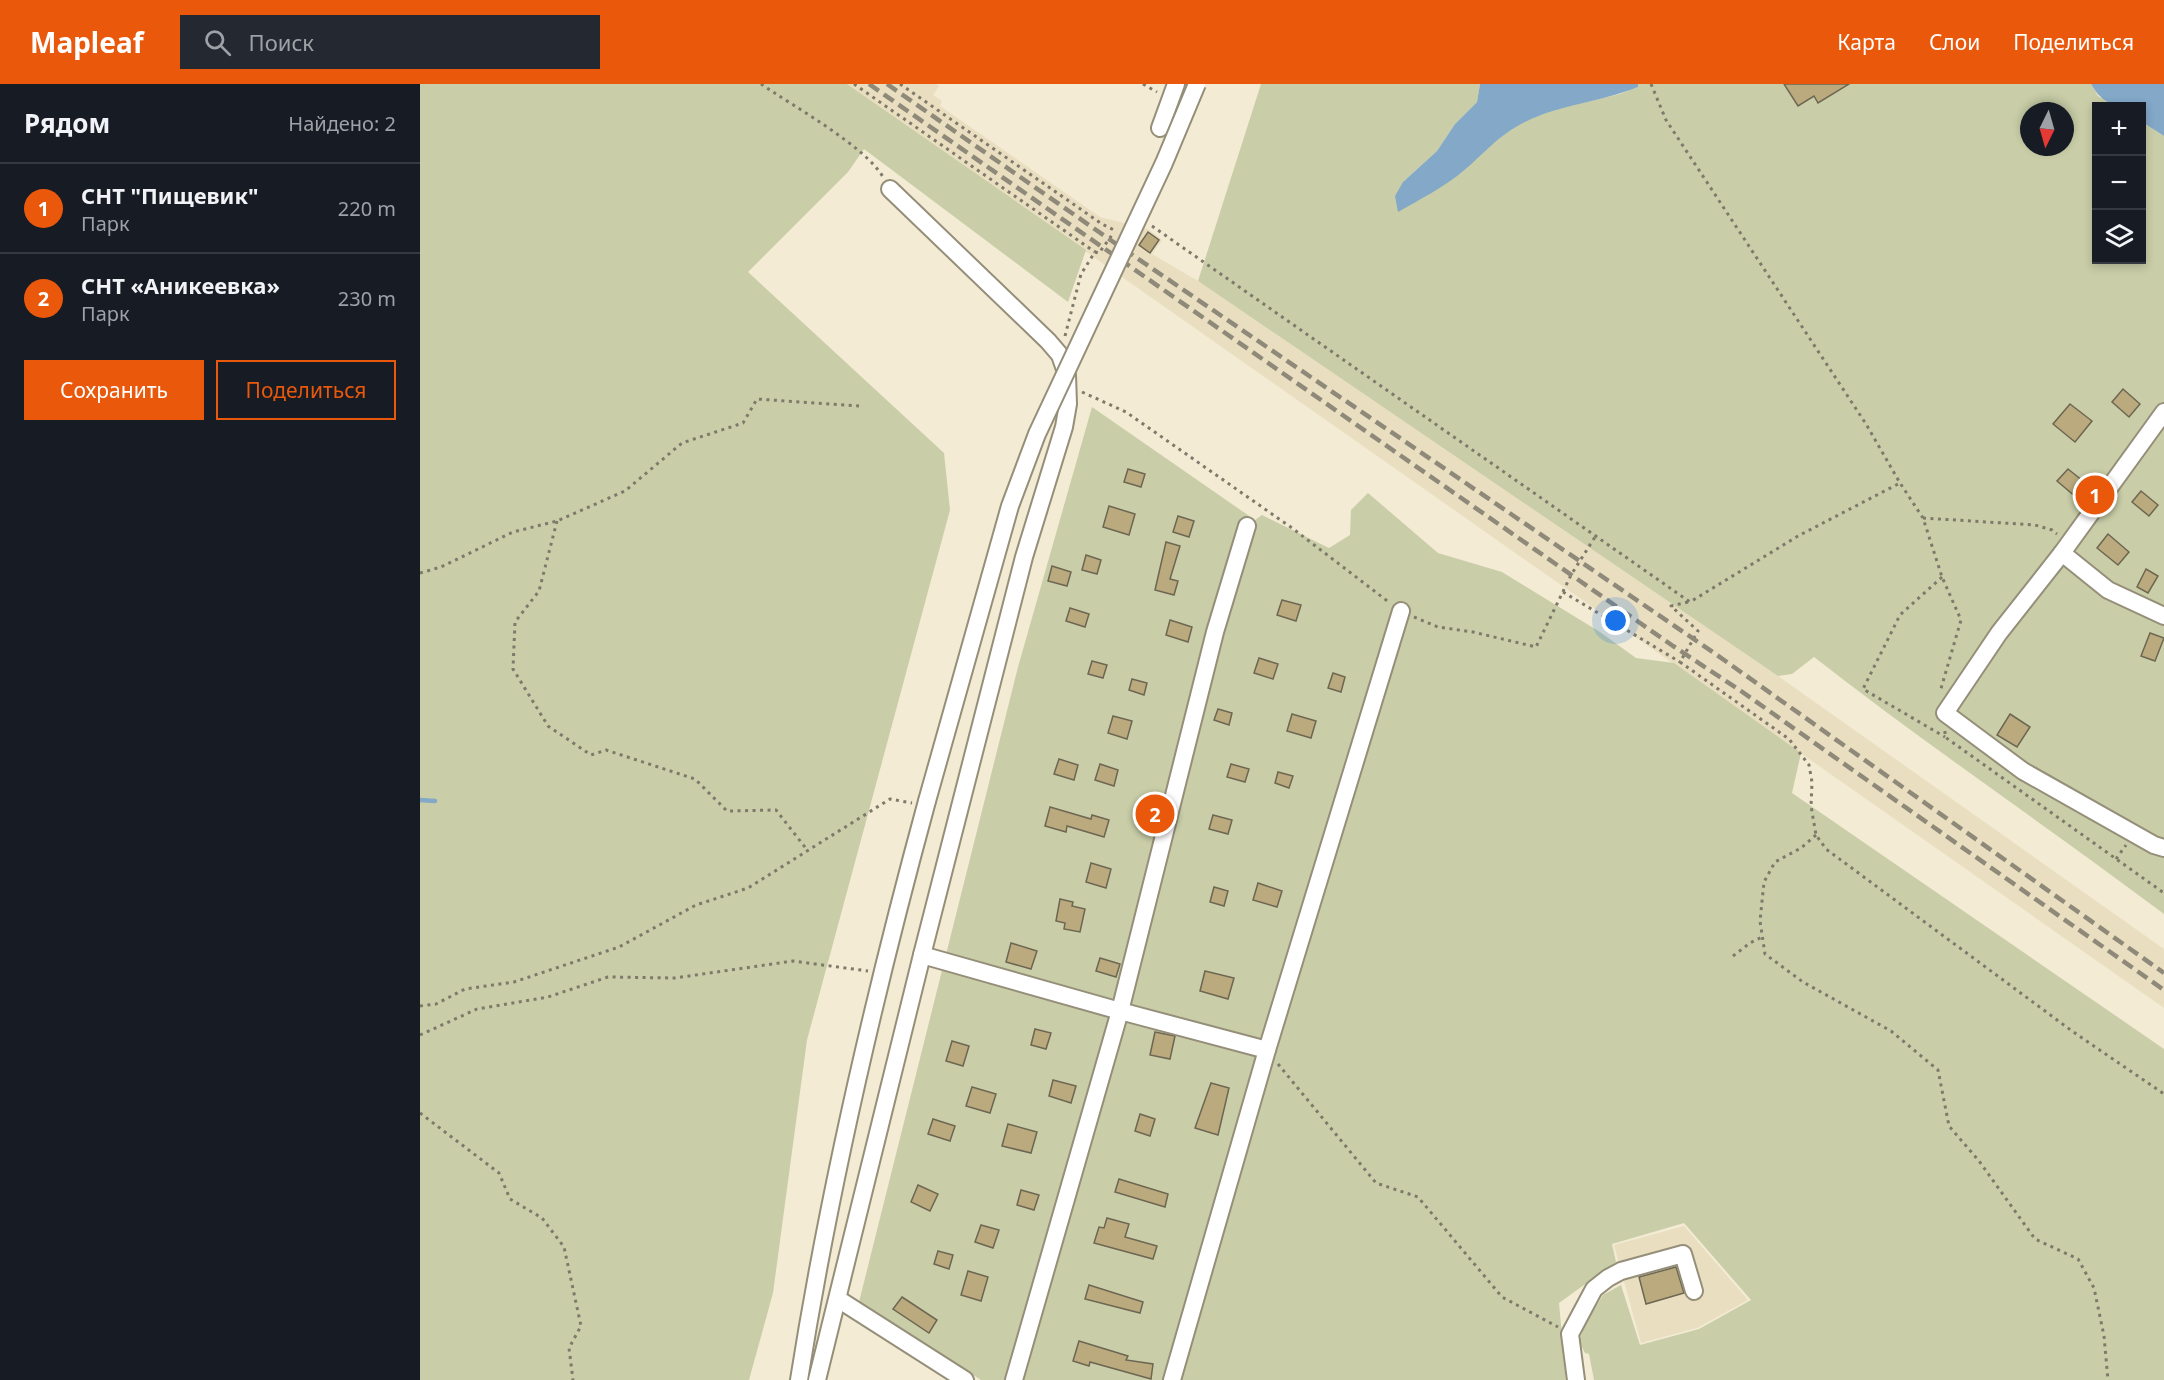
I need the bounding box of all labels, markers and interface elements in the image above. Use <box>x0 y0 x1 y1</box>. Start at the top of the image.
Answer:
search box <box>180 15 600 69</box>
text: Mapleaf <box>30 23 144 61</box>
icon: search <box>201 26 234 59</box>
text: Поиск <box>249 27 314 57</box>
text: Карта <box>1837 28 1896 56</box>
text: Слои <box>1929 28 1980 56</box>
text: Поделиться <box>2013 28 2134 56</box>
north arrow <box>2020 102 2074 156</box>
map controls <box>2092 102 2146 264</box>
button: + <box>2092 102 2146 156</box>
text: Рядом <box>24 105 110 141</box>
text: Найдено: 2 <box>288 110 396 137</box>
button: − <box>2092 156 2146 210</box>
text: СНТ "Пищевик" <box>81 180 259 210</box>
text: 1 <box>38 195 49 222</box>
text: 220 m <box>338 195 396 222</box>
text: Парк <box>81 210 130 237</box>
button: layers <box>2092 210 2146 264</box>
text: СНТ «Аникеевка» <box>81 270 280 300</box>
text: 2 <box>38 285 49 312</box>
text: 230 m <box>338 285 396 312</box>
text: Парк <box>81 300 130 327</box>
button: Сохранить <box>24 360 204 420</box>
button: Поделиться <box>216 360 396 420</box>
pin: 1 <box>2076 472 2114 518</box>
your location <box>1601 606 1630 635</box>
pin: 2 <box>1136 792 1174 836</box>

